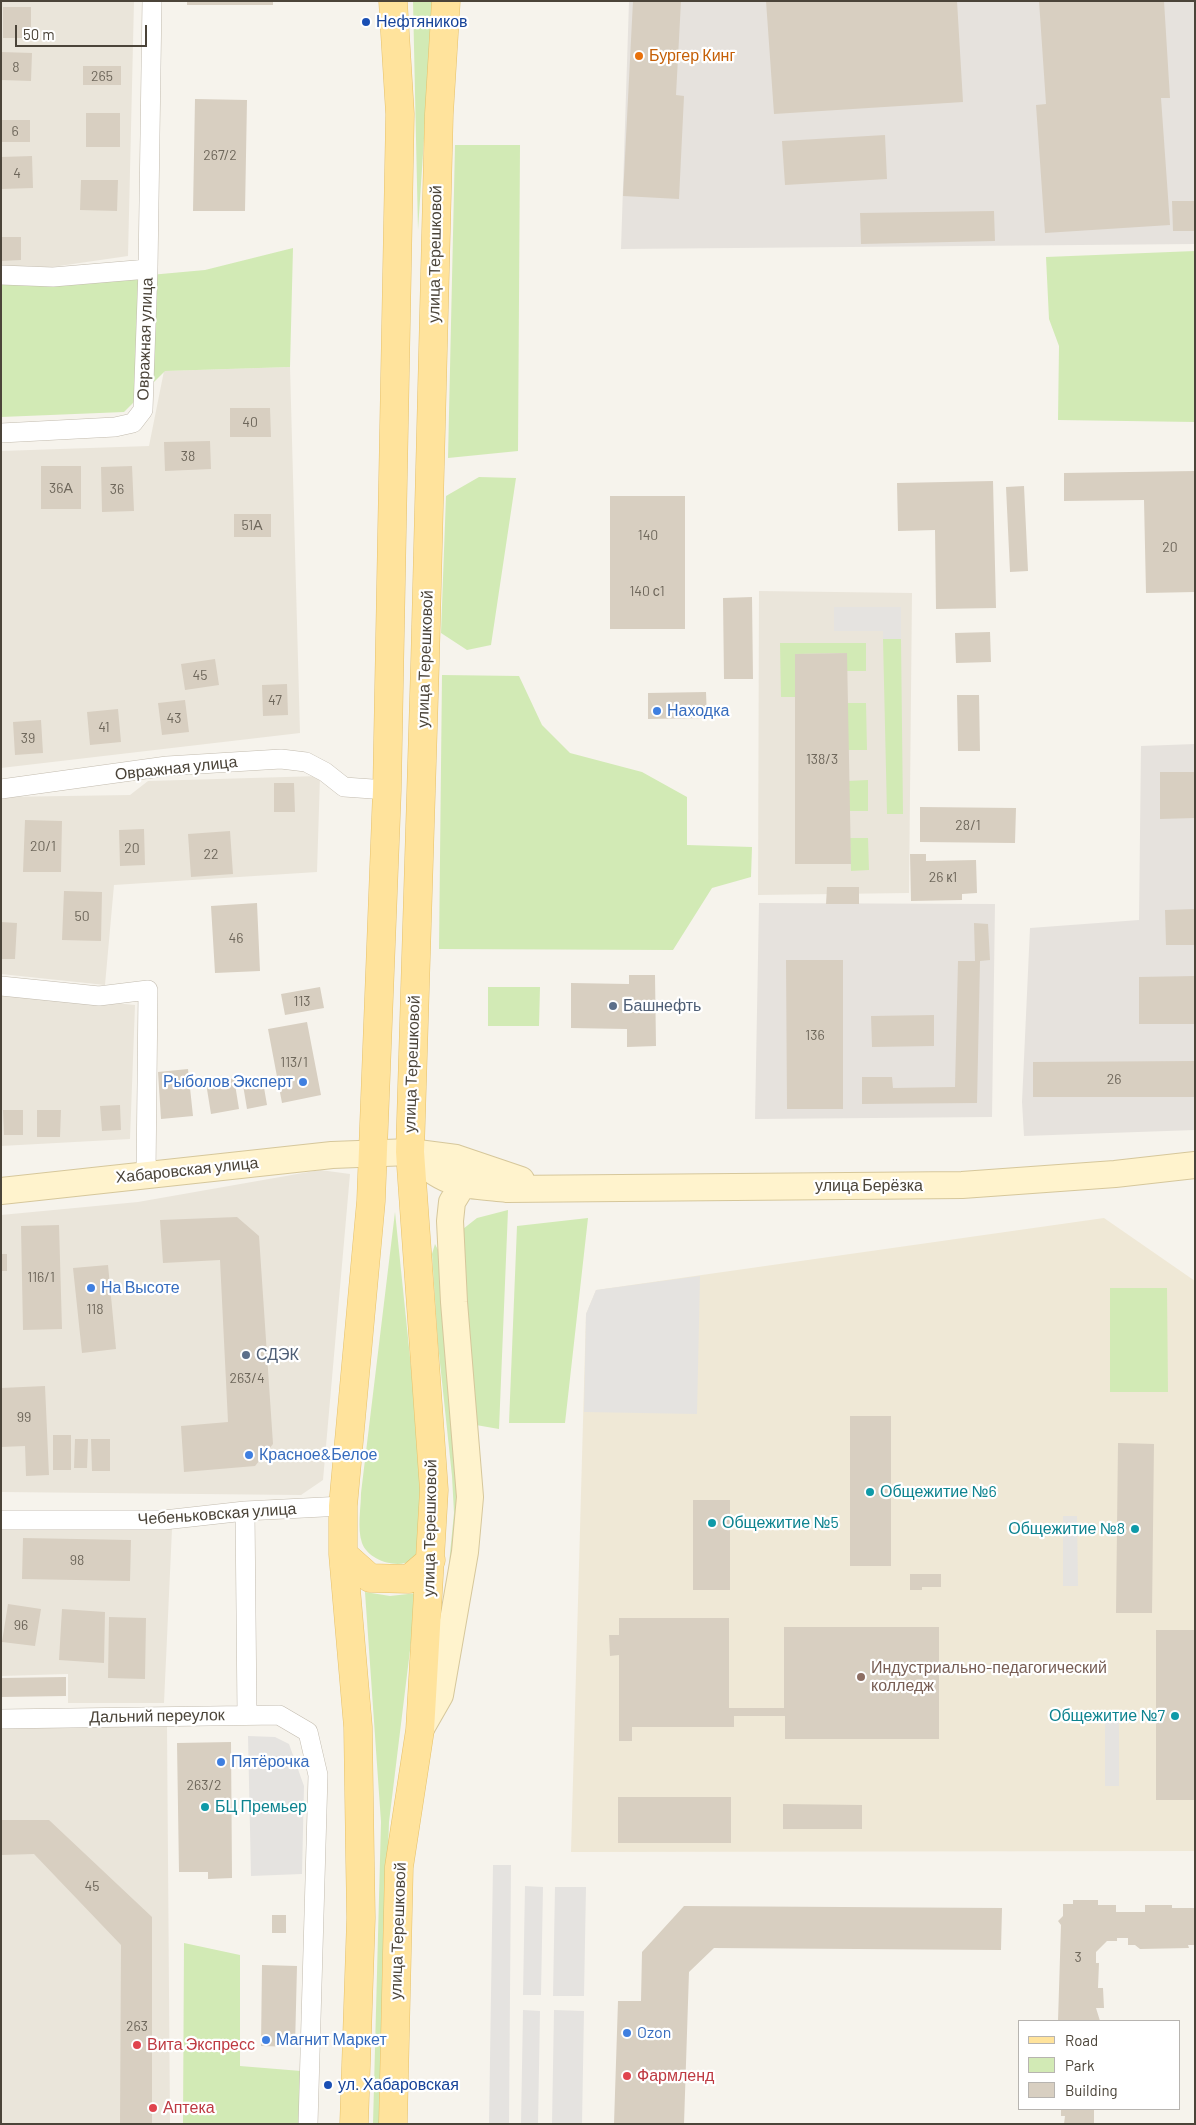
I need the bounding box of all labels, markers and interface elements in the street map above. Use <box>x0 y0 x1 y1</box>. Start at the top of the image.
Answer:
place label: Нефтяников <box>376 12 468 32</box>
scale bar <box>18 15 150 47</box>
marker: Нефтяников <box>360 16 372 28</box>
text: 50 m <box>23 25 55 43</box>
place label: Бургер Кинг <box>649 46 735 66</box>
marker: Бургер Кинг <box>633 50 645 62</box>
house number: 8 <box>12 59 20 75</box>
house number: 265 <box>91 68 113 84</box>
house number: 6 <box>11 123 19 139</box>
house number: 267/2 <box>203 147 237 163</box>
house number: 4 <box>13 165 21 181</box>
street label: улица Терешковой <box>424 185 446 323</box>
street label: Овражная улица <box>133 277 157 401</box>
house number: 40 <box>242 414 258 430</box>
house number: 38 <box>181 448 195 464</box>
house number: 36А <box>49 480 73 496</box>
house number: 36 <box>110 481 124 497</box>
house number: 51А <box>241 517 263 533</box>
house number: 140 <box>638 527 658 543</box>
house number: 20 <box>1162 539 1178 555</box>
house number: 140 с1 <box>629 583 665 599</box>
street label: улица Терешковой <box>413 590 437 728</box>
house number: 45 <box>193 667 207 683</box>
house number: 47 <box>268 692 282 708</box>
place label: Находка <box>667 701 729 721</box>
marker: Находка <box>651 705 663 717</box>
house number: 43 <box>167 710 181 726</box>
house number: 41 <box>98 719 110 735</box>
house number: 39 <box>21 730 35 746</box>
house number: 138/3 <box>806 751 838 767</box>
street label: Овражная улица <box>114 752 238 784</box>
house number: 28/1 <box>955 817 981 833</box>
house number: 20/1 <box>30 838 56 854</box>
house number: 20 <box>124 840 140 856</box>
house number: 22 <box>203 846 219 862</box>
house number: 26 к1 <box>929 869 957 885</box>
house number: 50 <box>74 908 90 924</box>
house number: 46 <box>229 930 243 946</box>
house number: 113 <box>293 993 311 1009</box>
street label: улица Терешковой <box>400 995 424 1133</box>
place label: Башнефть <box>623 996 701 1016</box>
marker: Башнефть <box>607 1000 619 1012</box>
house number: 136 <box>805 1027 825 1043</box>
house number: 113/1 <box>280 1054 308 1070</box>
house number: 26 <box>1107 1071 1121 1087</box>
place label: Рыболов Эксперт <box>163 1072 293 1092</box>
marker: Рыболов Эксперт <box>297 1076 309 1088</box>
street label: Хабаровская улица <box>115 1153 259 1187</box>
street label: улица Берёзка <box>815 1176 923 1196</box>
house number: 116/1 <box>27 1269 55 1285</box>
place label: На Высоте <box>101 1278 180 1298</box>
marker: На Высоте <box>85 1282 97 1294</box>
house number: 118 <box>86 1301 104 1317</box>
place label: СДЭК <box>256 1345 299 1365</box>
marker: СДЭК <box>240 1349 252 1361</box>
house number: 263/4 <box>229 1370 265 1386</box>
house number: 99 <box>17 1409 31 1425</box>
place label: Красное&Белое <box>259 1445 377 1465</box>
marker: Красное&Белое <box>243 1449 255 1461</box>
street label: улица Терешковой <box>419 1459 441 1597</box>
place label: Общежитие №6 <box>880 1482 997 1502</box>
marker: Общежитие №6 <box>864 1486 876 1498</box>
street label: Чебеньковская улица <box>137 1499 297 1529</box>
place label: Общежитие №5 <box>722 1513 839 1533</box>
marker: Общежитие №5 <box>706 1517 718 1529</box>
place label: Общежитие №8 <box>1008 1519 1125 1539</box>
marker: Общежитие №8 <box>1129 1523 1141 1535</box>
house number: 98 <box>70 1552 84 1568</box>
house number: 96 <box>14 1617 28 1633</box>
place label: Индустриально-педагогический колледж <box>871 1658 1107 1696</box>
marker: Индустриально-педагогический колледж <box>855 1671 867 1683</box>
street label: Дальний переулок <box>89 1705 225 1727</box>
place label: Общежитие №7 <box>1049 1706 1165 1726</box>
marker: Общежитие №7 <box>1169 1710 1181 1722</box>
place label: Пятёрочка <box>231 1752 309 1772</box>
marker: Пятёрочка <box>215 1756 227 1768</box>
house number: 263/2 <box>186 1777 222 1793</box>
place label: БЦ Премьер <box>215 1797 307 1817</box>
marker: БЦ Премьер <box>199 1801 211 1813</box>
street label: улица Терешковой <box>386 1862 410 2000</box>
house number: 45 <box>85 1878 99 1894</box>
house number: 3 <box>1074 1949 1082 1965</box>
house number: 263 <box>126 2018 148 2034</box>
legend <box>1018 2020 1181 2110</box>
place label: Ozon <box>637 2023 671 2043</box>
marker: Ozon <box>621 2027 633 2039</box>
place label: Магнит Маркет <box>276 2030 387 2050</box>
text: Road <box>1065 2031 1098 2049</box>
marker: Магнит Маркет <box>260 2034 272 2046</box>
place label: Вита Экспресс <box>147 2035 255 2055</box>
marker: Вита Экспресс <box>131 2039 143 2051</box>
text: Park <box>1065 2056 1094 2074</box>
place label: Фармленд <box>637 2066 714 2086</box>
marker: Фармленд <box>621 2070 633 2082</box>
place label: ул. Хабаровская <box>338 2075 459 2095</box>
marker: ул. Хабаровская <box>322 2079 334 2091</box>
text: Building <box>1065 2081 1118 2099</box>
place label: Аптека <box>163 2098 215 2118</box>
marker: Аптека <box>147 2102 159 2114</box>

